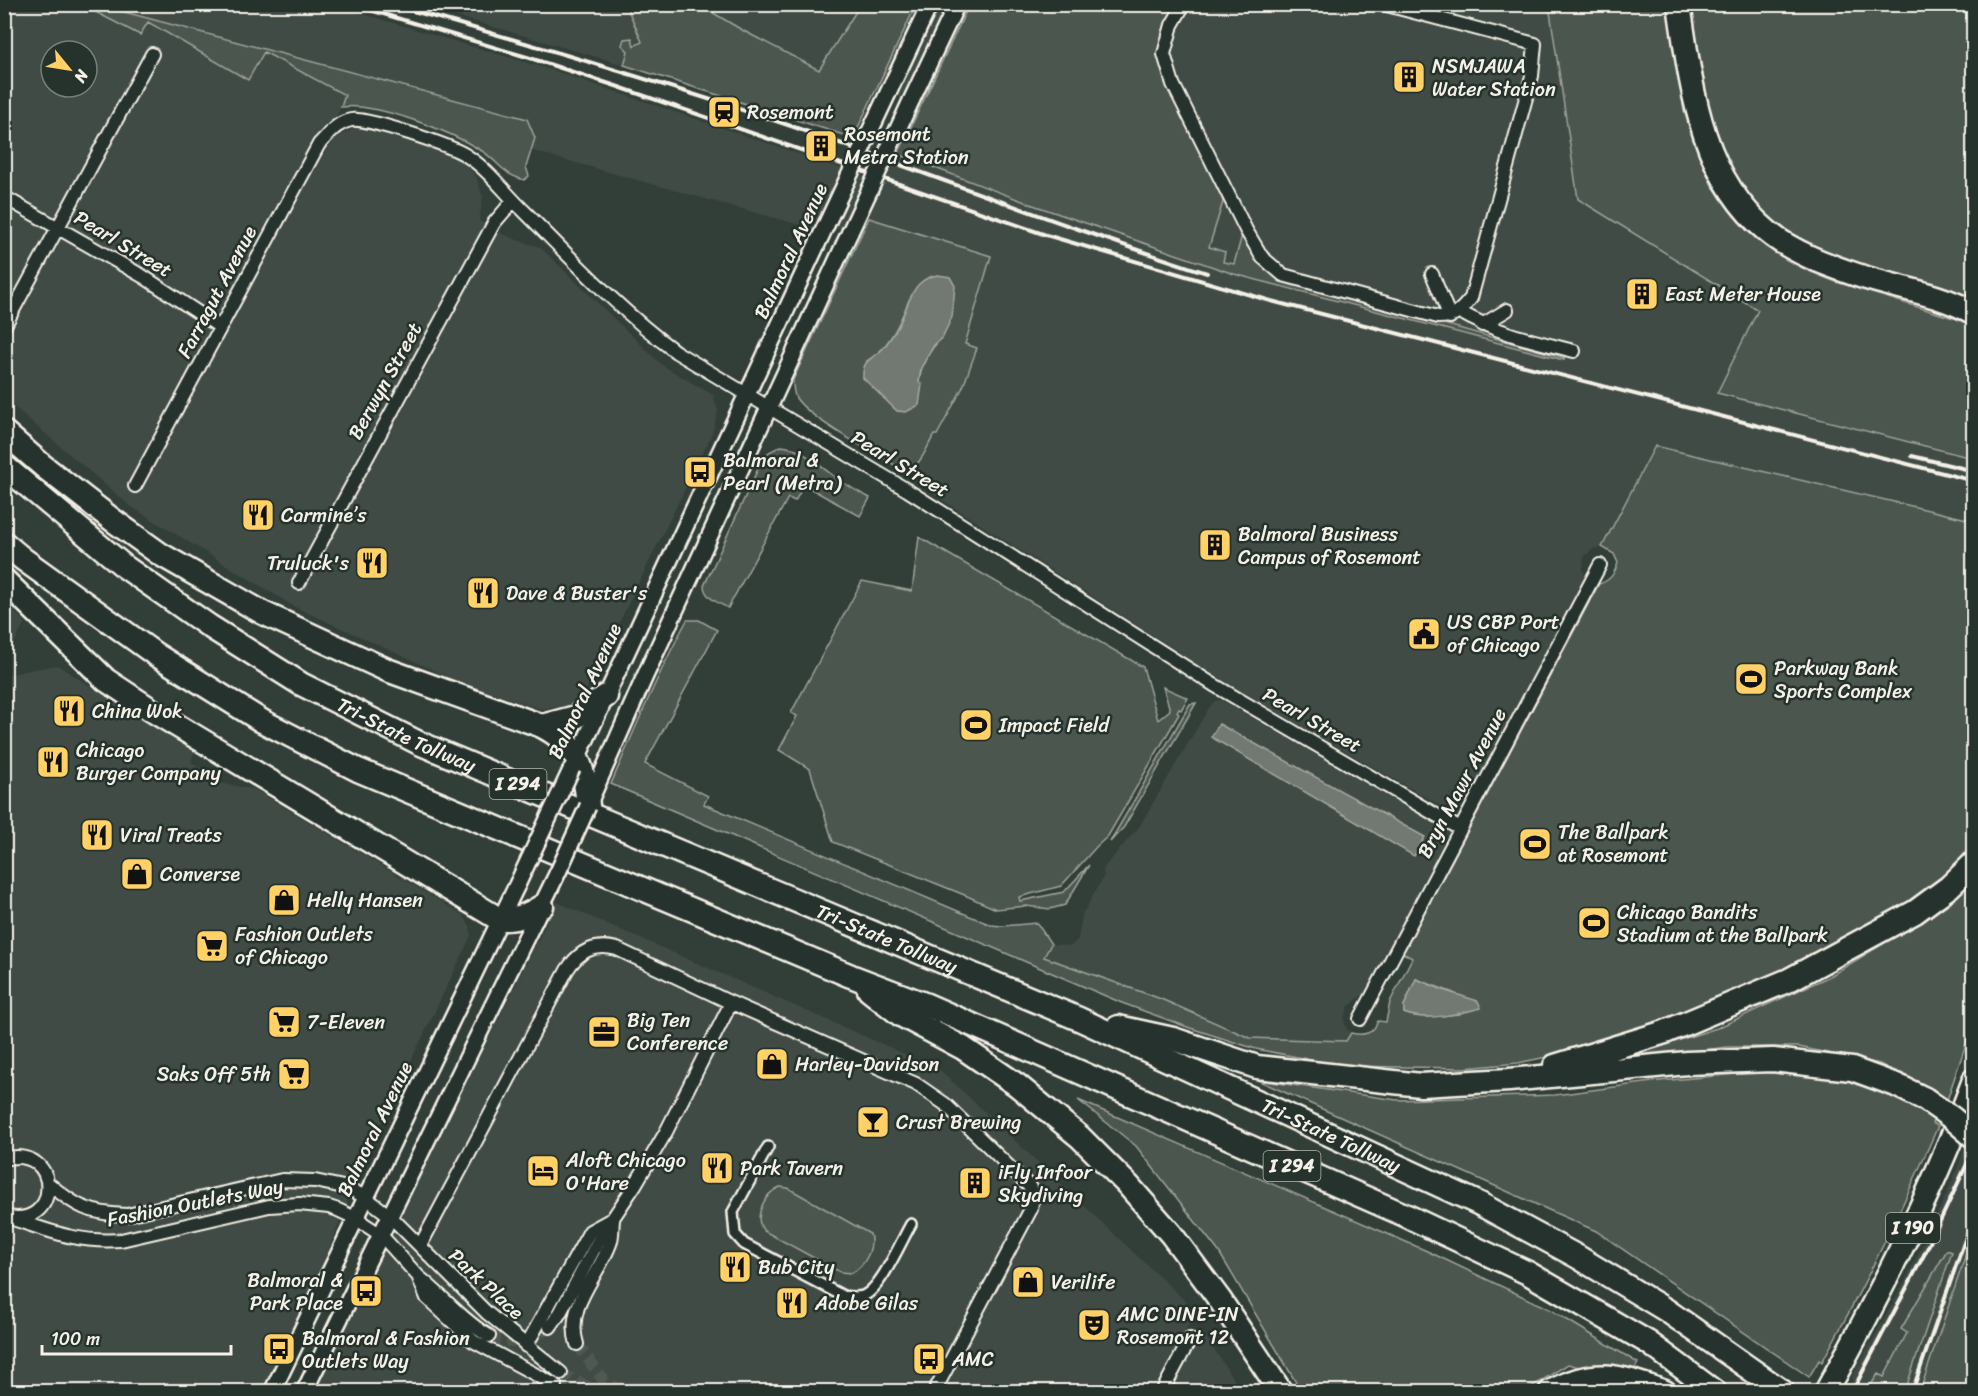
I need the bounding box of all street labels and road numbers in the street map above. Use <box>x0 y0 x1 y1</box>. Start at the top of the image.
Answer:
street label: Balmoral Avenue <box>744 177 838 325</box>
street label: Pearl Street <box>67 201 179 287</box>
street label: Farragut Avenue <box>167 219 267 365</box>
street label: Berwyn Street <box>338 315 432 446</box>
street label: Pearl Street <box>844 421 956 507</box>
street label: Balmoral Avenue <box>538 617 632 765</box>
street label: Pearl Street <box>1256 677 1368 763</box>
street label: Tri-State Tollway <box>330 687 482 783</box>
street label: Bryn Mawr Avenue <box>1408 701 1516 865</box>
road number: I 294 <box>490 769 546 799</box>
street label: Tri-State Tollway <box>811 893 964 984</box>
street label: Balmoral Avenue <box>327 1055 423 1203</box>
street label: Tri-State Tollway <box>1255 1088 1407 1183</box>
road number: I 294 <box>1264 1151 1320 1181</box>
street label: Fashion Outlets Way <box>104 1169 287 1237</box>
road number: I 190 <box>1886 1213 1940 1243</box>
street label: Park Place <box>440 1239 532 1329</box>

